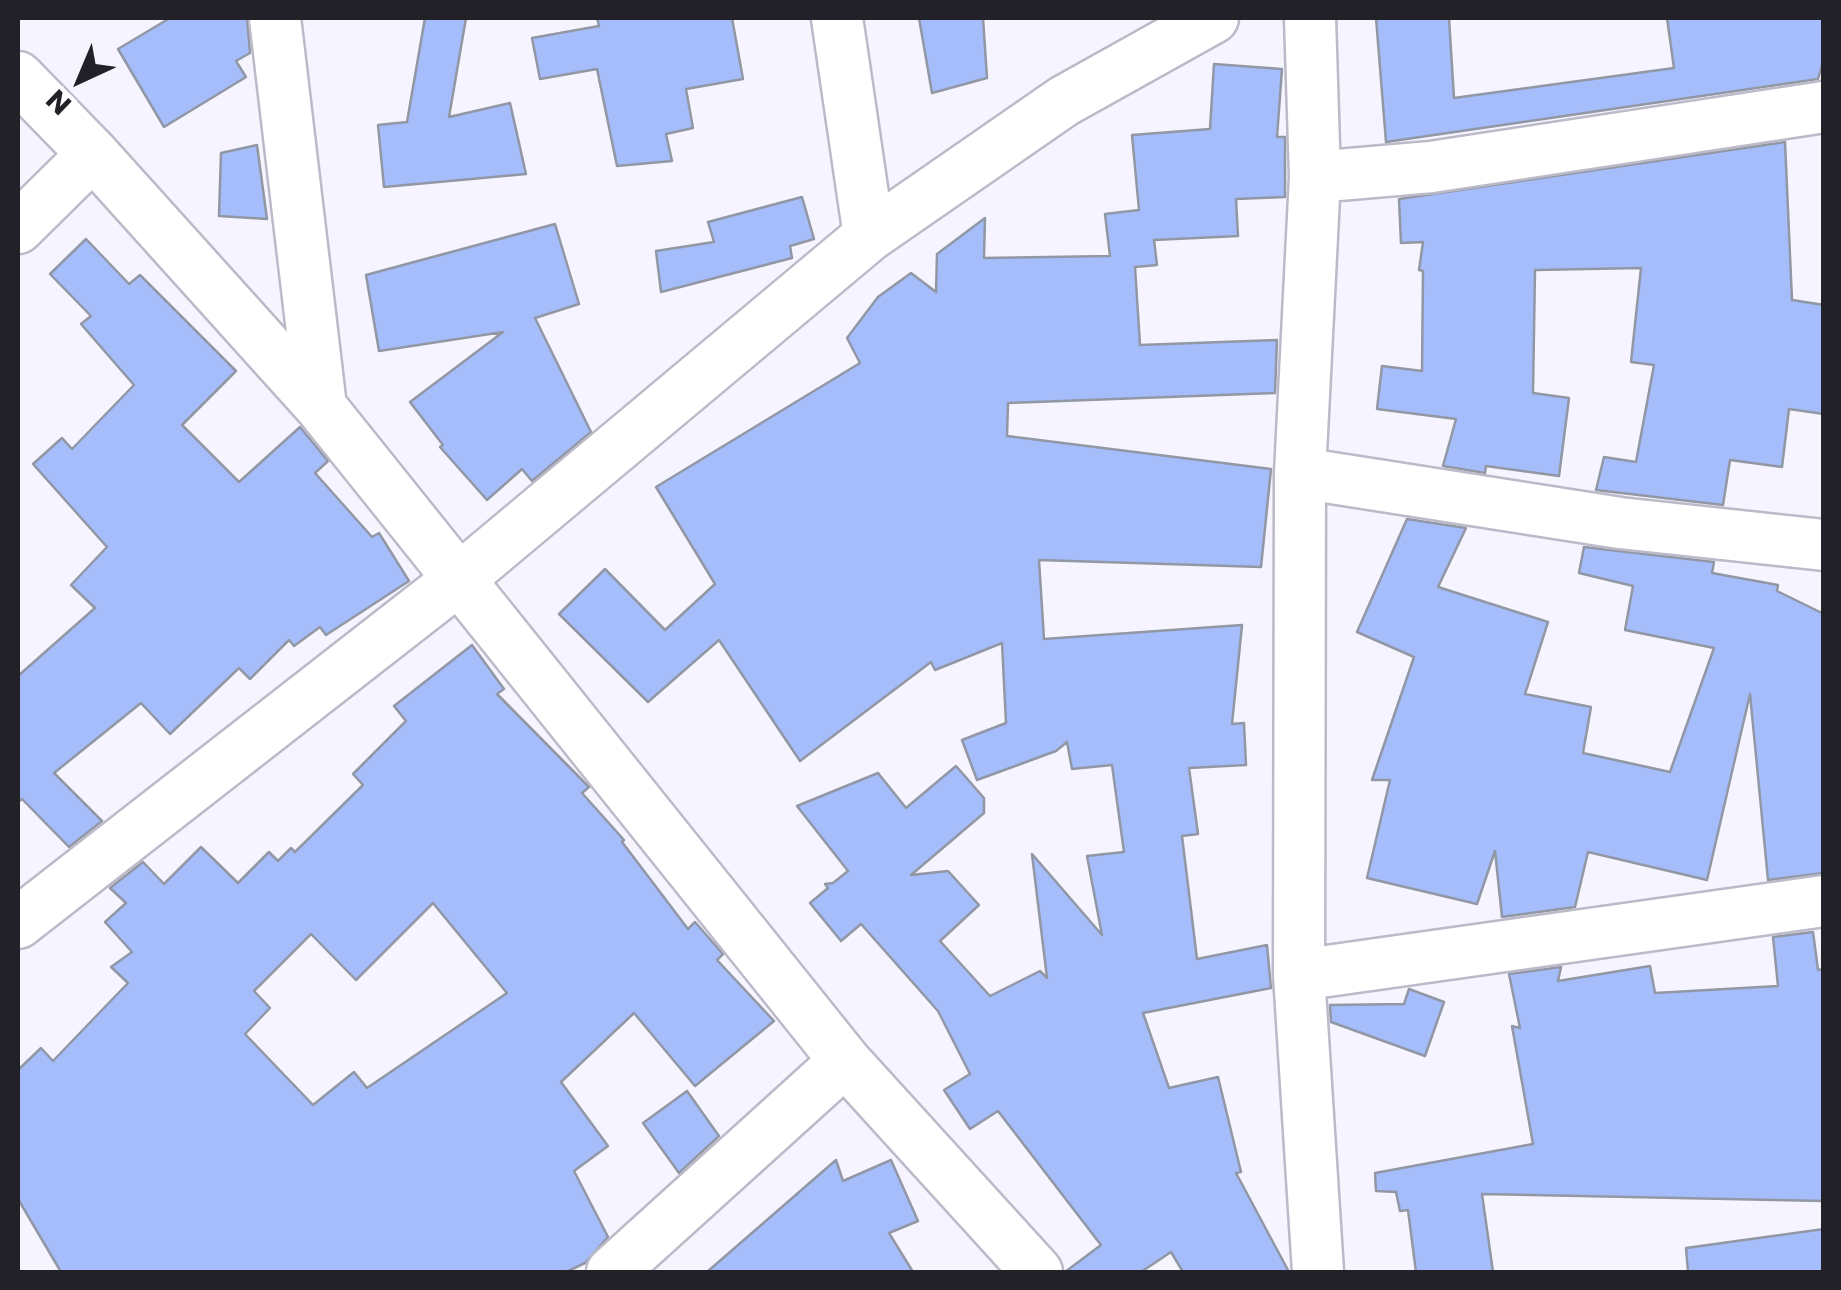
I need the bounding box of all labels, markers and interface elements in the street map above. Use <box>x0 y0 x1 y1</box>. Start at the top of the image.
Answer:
north arrow <box>30 30 130 130</box>
text: N <box>38 81 80 123</box>

